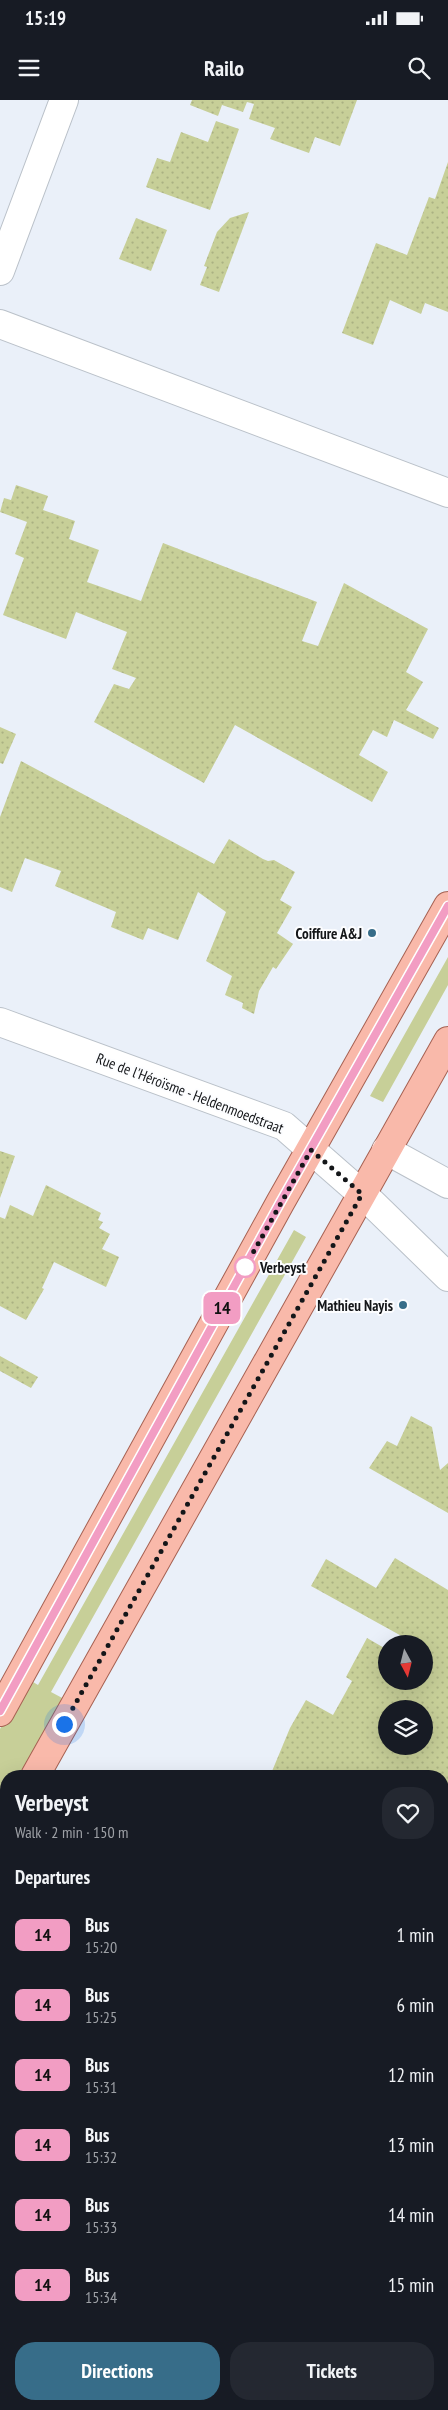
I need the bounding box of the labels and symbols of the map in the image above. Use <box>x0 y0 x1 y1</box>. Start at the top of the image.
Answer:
place label: Coiffure A&J <box>296 924 362 943</box>
marker: Coiffure A&J <box>366 927 378 939</box>
street label: Rue de l'Héroïsme - Heldenmoedstraat <box>94 1048 286 1138</box>
marker: Verbeyst <box>234 1256 256 1278</box>
place label: Verbeyst <box>259 1258 307 1277</box>
line badge: 14 <box>200 1292 244 1324</box>
place label: Mathieu Nayis <box>317 1296 393 1315</box>
marker: Mathieu Nayis <box>397 1299 409 1311</box>
north arrow <box>378 1635 432 1690</box>
your location <box>52 1712 77 1737</box>

